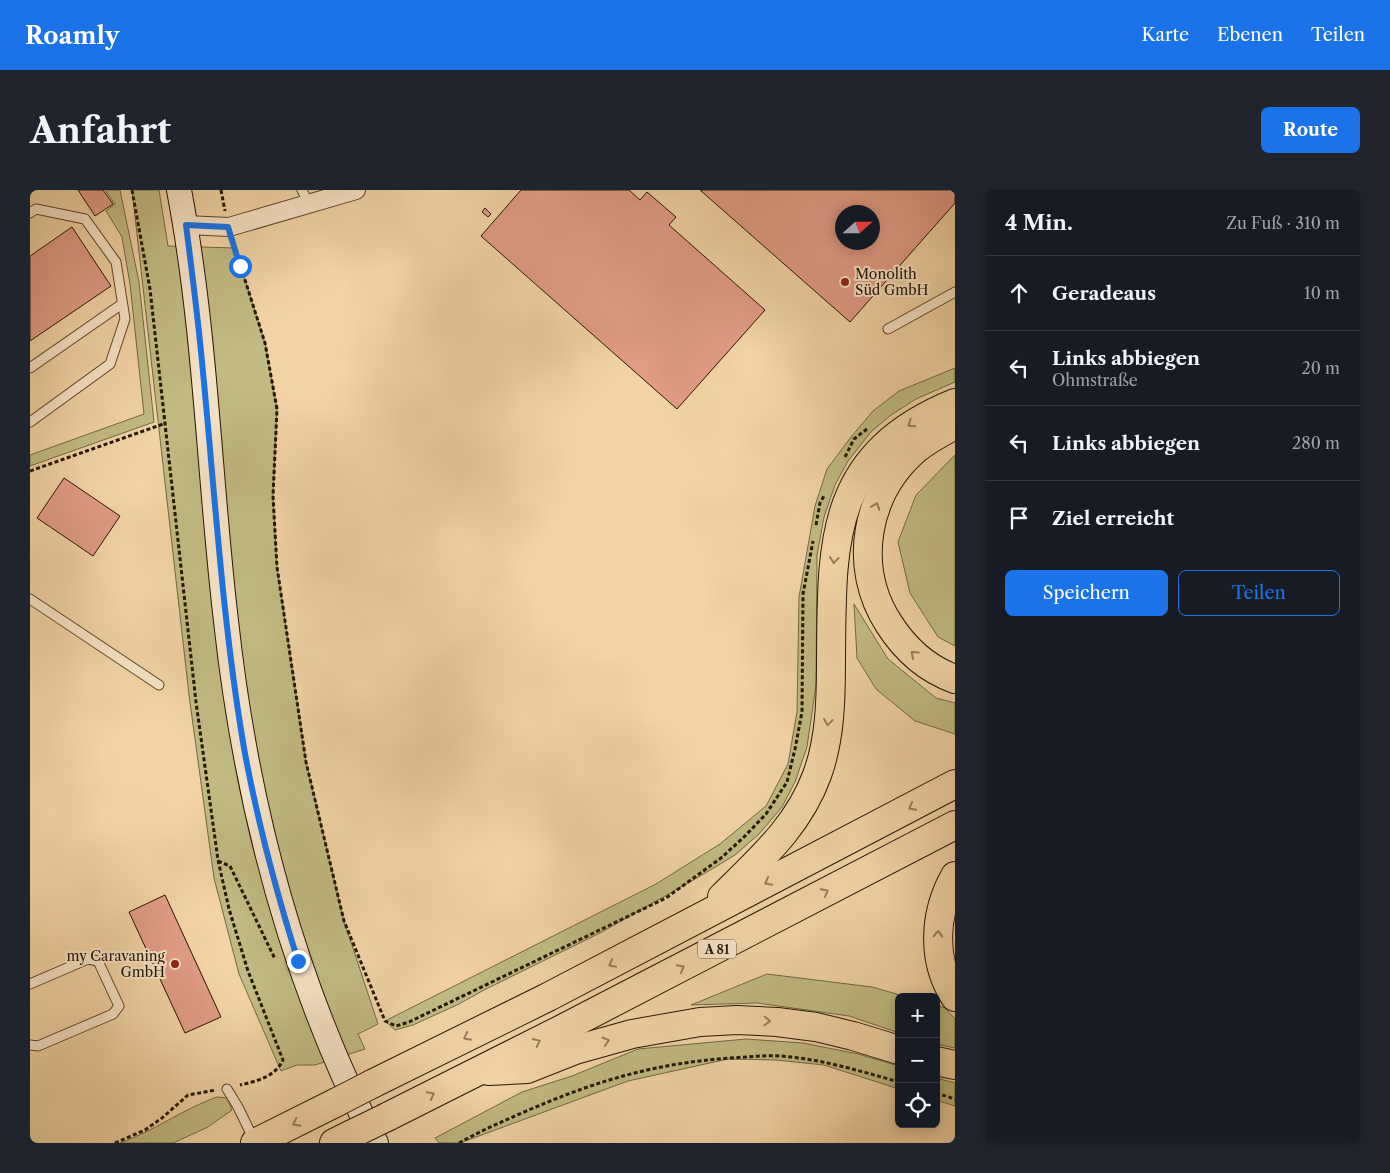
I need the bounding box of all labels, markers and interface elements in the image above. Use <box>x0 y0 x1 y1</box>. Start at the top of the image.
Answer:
text: Roamly <box>25 21 119 50</box>
text: Karte <box>1141 24 1189 46</box>
text: Ebenen <box>1217 24 1283 46</box>
text: Teilen <box>1311 24 1365 46</box>
button: Route <box>1261 107 1360 153</box>
text: Anfahrt <box>30 109 171 152</box>
north arrow <box>835 205 880 250</box>
text: 4 Min. <box>1005 210 1073 235</box>
text: Zu Fuß · 310 m <box>1226 213 1340 233</box>
route start <box>229 255 252 278</box>
place label: Monolith Süd GmbH <box>855 265 929 299</box>
marker: Monolith Süd GmbH <box>839 276 851 288</box>
icon: ahead <box>1005 279 1033 307</box>
text: Geradeaus <box>1052 282 1156 305</box>
text: 10 m <box>1304 283 1340 303</box>
text: Links abbiegen <box>1052 347 1200 370</box>
icon: left <box>1005 354 1033 382</box>
text: 20 m <box>1301 358 1340 378</box>
text: Ohmstraße <box>1052 370 1138 390</box>
one-way arrow <box>908 418 917 428</box>
icon: left <box>1005 429 1033 457</box>
text: Links abbiegen <box>1052 432 1200 455</box>
text: 280 m <box>1292 433 1340 453</box>
one-way arrow <box>870 502 880 511</box>
icon: arrive <box>1005 504 1033 532</box>
text: Ziel erreicht <box>1052 507 1174 530</box>
one-way arrow <box>829 556 840 564</box>
button: Speichern <box>1005 570 1168 616</box>
button: Teilen <box>1178 570 1340 616</box>
one-way arrow <box>910 651 919 660</box>
one-way arrow <box>823 719 834 727</box>
one-way arrow <box>908 801 917 811</box>
one-way arrow <box>764 876 773 886</box>
one-way arrow <box>820 888 829 898</box>
one-way arrow <box>933 930 944 938</box>
road number: A 81 <box>698 940 736 959</box>
place label: my Caravaning GmbH <box>66 947 166 981</box>
route end <box>287 950 310 973</box>
marker: my Caravaning GmbH <box>169 958 181 970</box>
one-way arrow <box>608 958 617 968</box>
one-way arrow <box>676 964 685 974</box>
map controls <box>895 993 940 1128</box>
button: + <box>895 993 940 1038</box>
one-way arrow <box>763 1016 771 1026</box>
one-way arrow <box>463 1031 472 1041</box>
one-way arrow <box>602 1037 610 1047</box>
one-way arrow <box>532 1038 541 1048</box>
button: − <box>895 1038 940 1083</box>
button: locate <box>895 1083 940 1128</box>
one-way arrow <box>426 1091 435 1101</box>
one-way arrow <box>292 1116 301 1127</box>

